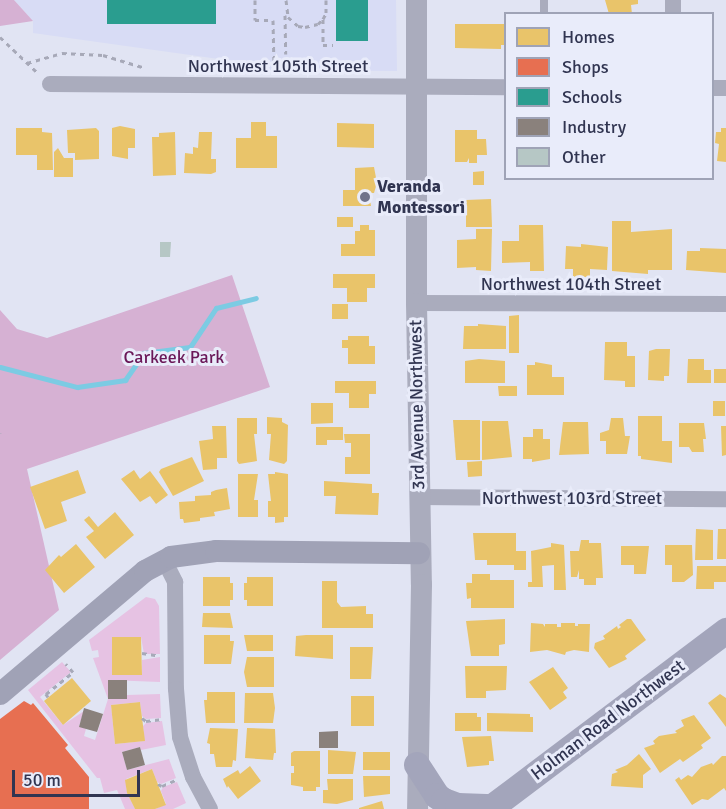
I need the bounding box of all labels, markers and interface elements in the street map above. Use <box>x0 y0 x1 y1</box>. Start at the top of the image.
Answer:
legend <box>504 12 714 180</box>
text: Homes <box>562 26 615 48</box>
street label: Northwest 105th Street <box>188 55 368 77</box>
text: Shops <box>562 56 609 78</box>
text: Schools <box>562 86 622 108</box>
text: Industry <box>562 116 626 138</box>
text: Other <box>562 146 606 168</box>
place label: Veranda Montessori <box>377 176 465 219</box>
marker: Veranda Montessori <box>358 190 372 204</box>
street label: Northwest 104th Street <box>481 273 661 295</box>
street label: 3rd Avenue Northwest <box>405 320 429 490</box>
park label: Carkeek Park <box>124 346 224 368</box>
street label: Northwest 103rd Street <box>482 487 662 509</box>
street label: Holman Road Northwest <box>527 655 689 785</box>
scale bar <box>15 758 142 796</box>
text: 50 m <box>23 769 61 791</box>

